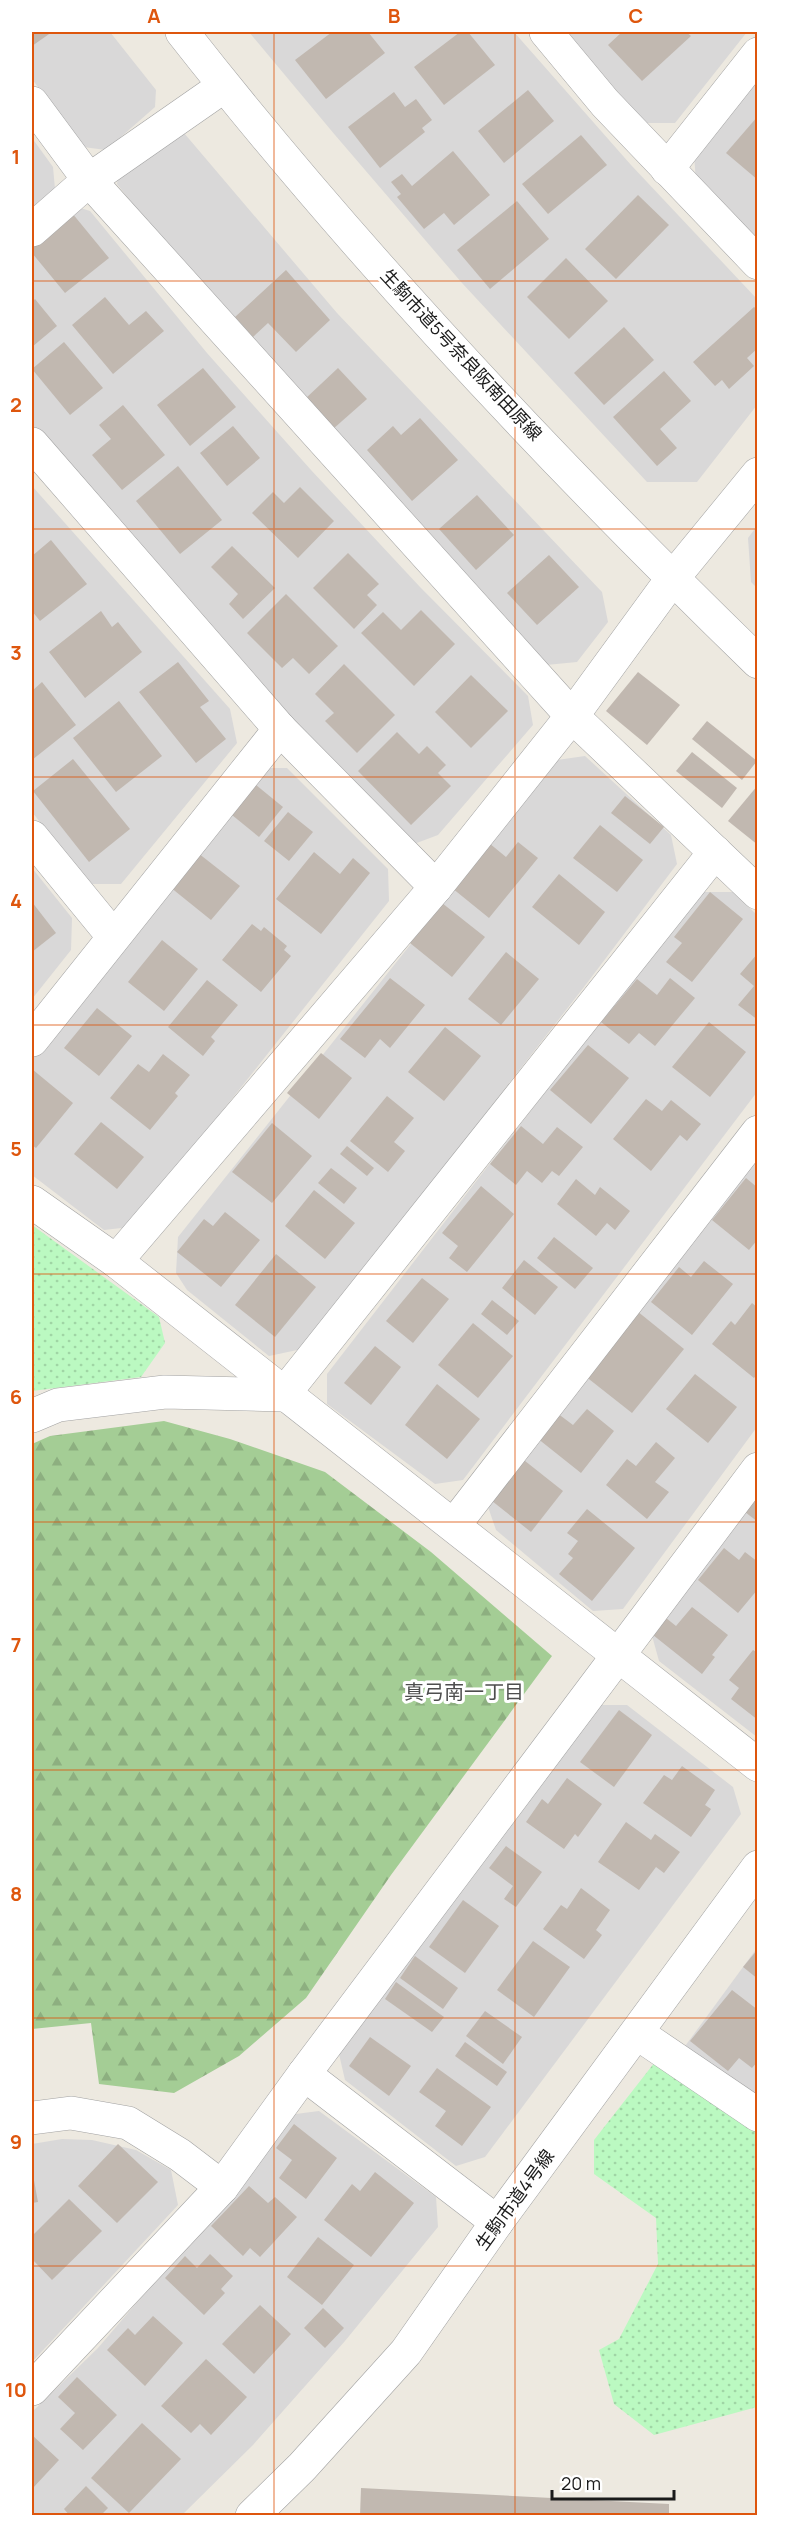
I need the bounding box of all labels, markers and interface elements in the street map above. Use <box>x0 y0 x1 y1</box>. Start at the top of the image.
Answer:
text: A <box>147 2 161 29</box>
text: B <box>388 2 401 29</box>
text: C <box>629 2 643 29</box>
text: 1 <box>12 143 20 170</box>
street label: 生駒市道5号奈良阪南田原線 <box>376 263 548 445</box>
text: 2 <box>10 391 22 418</box>
text: 3 <box>10 639 22 666</box>
text: 4 <box>10 887 22 914</box>
text: 5 <box>10 1135 22 1162</box>
text: 6 <box>10 1383 22 1410</box>
text: 7 <box>11 1631 21 1658</box>
district label: 真弓南一丁目 <box>404 1678 524 1705</box>
text: 8 <box>10 1880 22 1907</box>
text: 9 <box>10 2128 22 2155</box>
street label: 生駒市道4号線 <box>470 2144 559 2254</box>
text: 10 <box>5 2376 27 2403</box>
scale bar <box>552 2463 674 2501</box>
text: 20 m <box>561 2471 601 2495</box>

